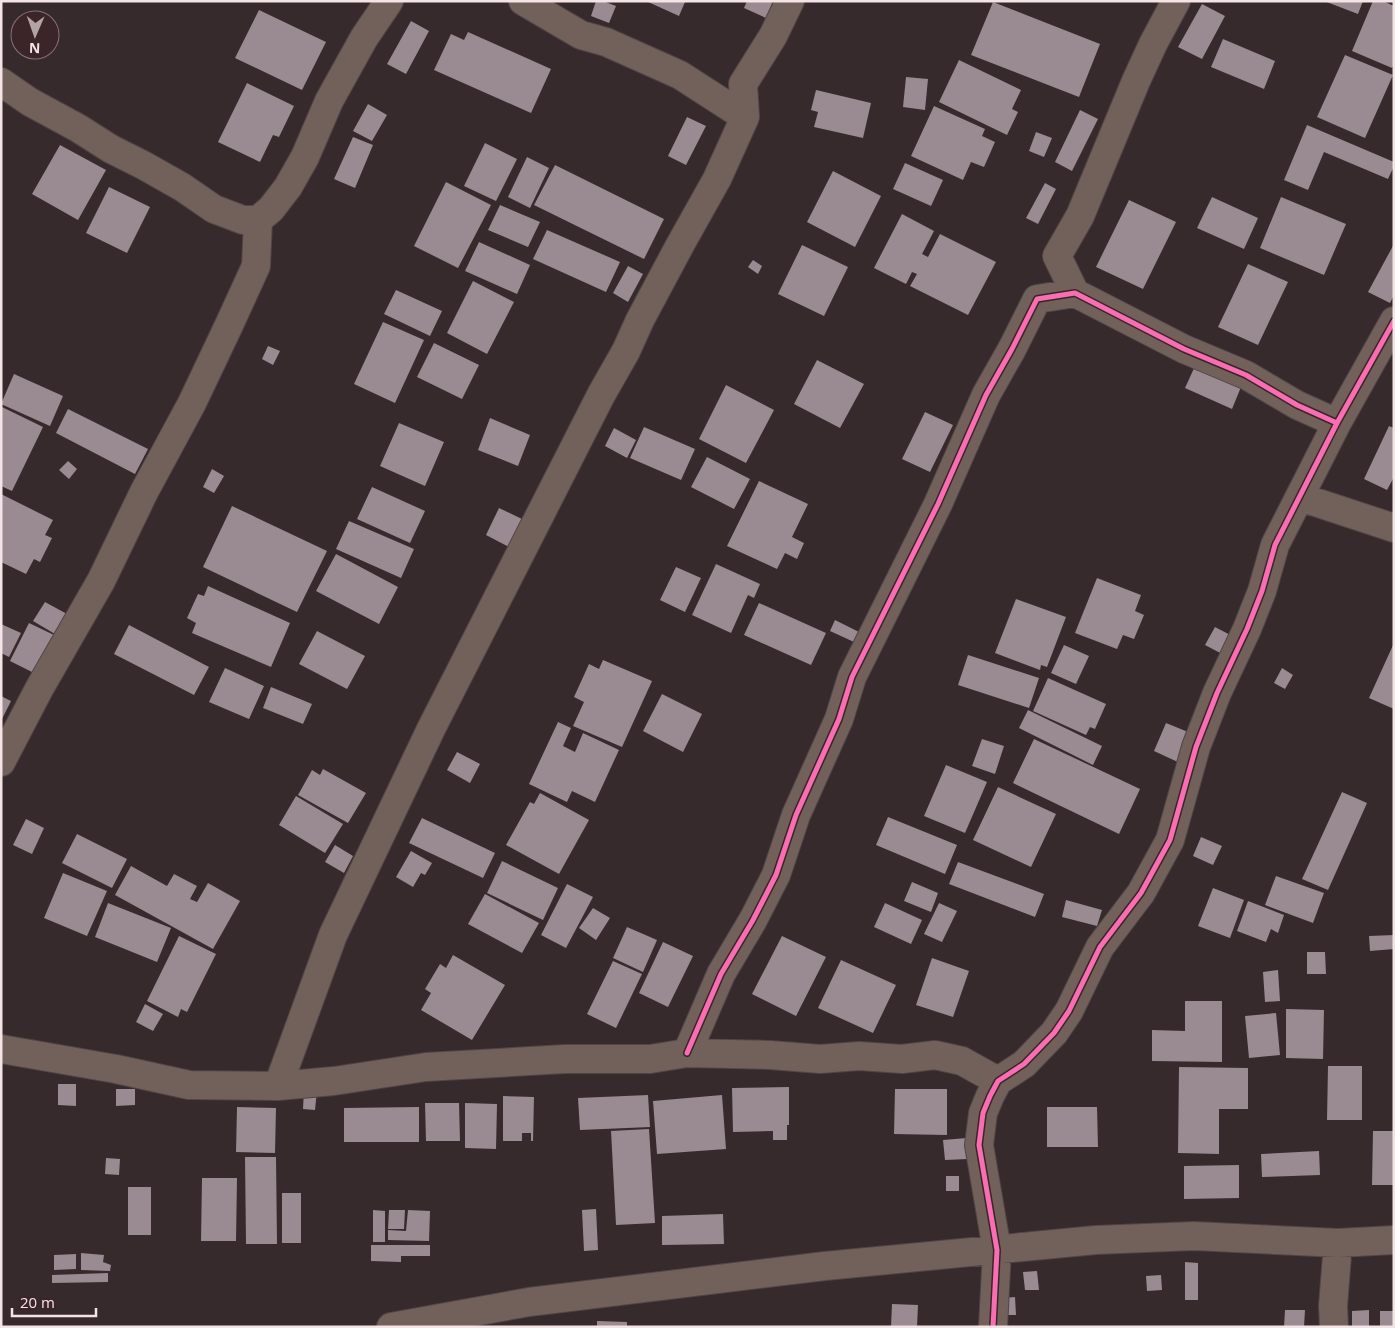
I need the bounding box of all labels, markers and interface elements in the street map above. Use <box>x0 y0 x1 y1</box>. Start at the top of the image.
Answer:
north arrow <box>10 10 60 60</box>
text: N <box>29 39 41 58</box>
scale bar <box>12 1286 96 1318</box>
text: 20 m <box>20 1292 55 1312</box>

